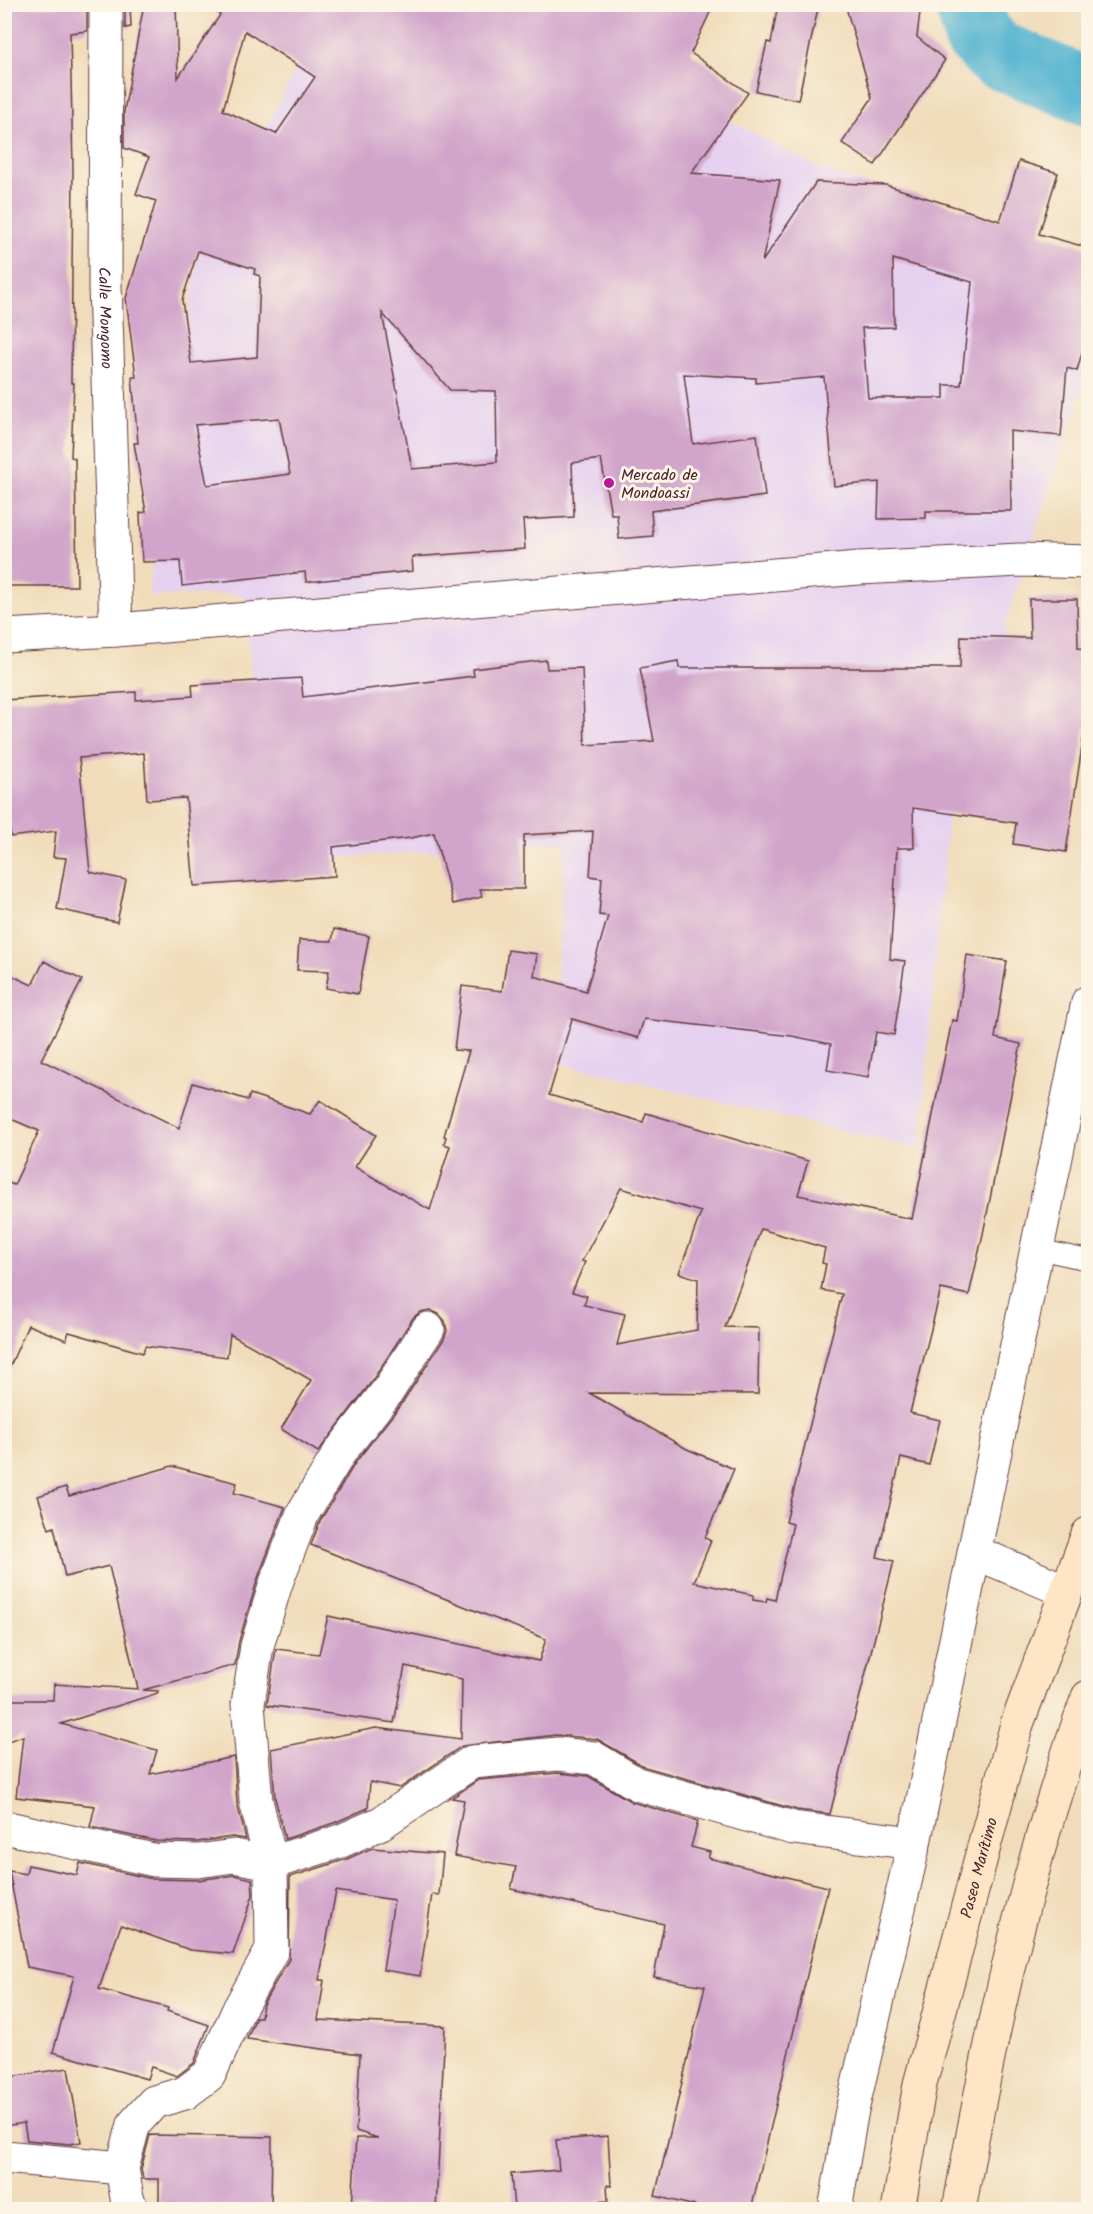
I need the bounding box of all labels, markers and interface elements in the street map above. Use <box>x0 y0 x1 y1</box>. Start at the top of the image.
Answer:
street label: Calle Mongomo <box>91 267 119 369</box>
place label: Mercado de Mondoassi <box>621 463 698 506</box>
marker: Mercado de Mondoassi <box>602 476 616 490</box>
street label: Paseo Marítimo <box>954 1815 1005 1921</box>

